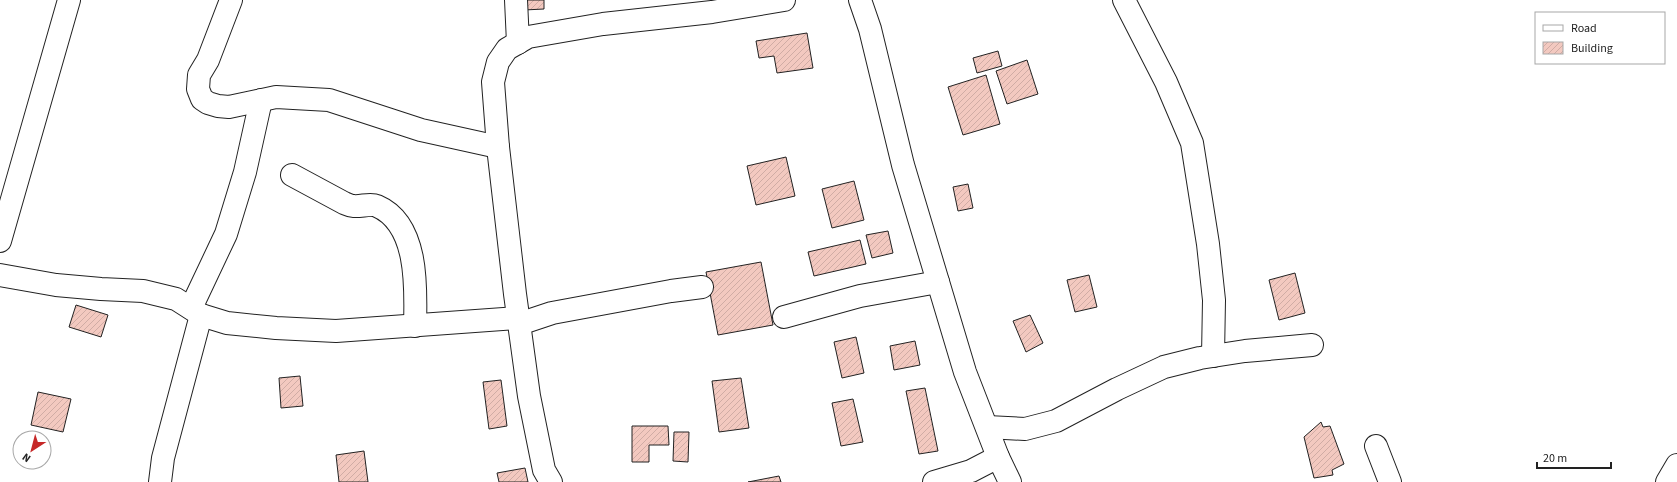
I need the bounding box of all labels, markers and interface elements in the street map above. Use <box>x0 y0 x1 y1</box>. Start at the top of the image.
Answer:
legend <box>1535 12 1665 64</box>
text: Road <box>1571 20 1597 37</box>
text: Building <box>1571 40 1613 57</box>
north arrow <box>12 430 52 470</box>
scale bar <box>1537 444 1611 470</box>
text: N <box>19 449 34 466</box>
text: 20 m <box>1543 450 1567 467</box>

